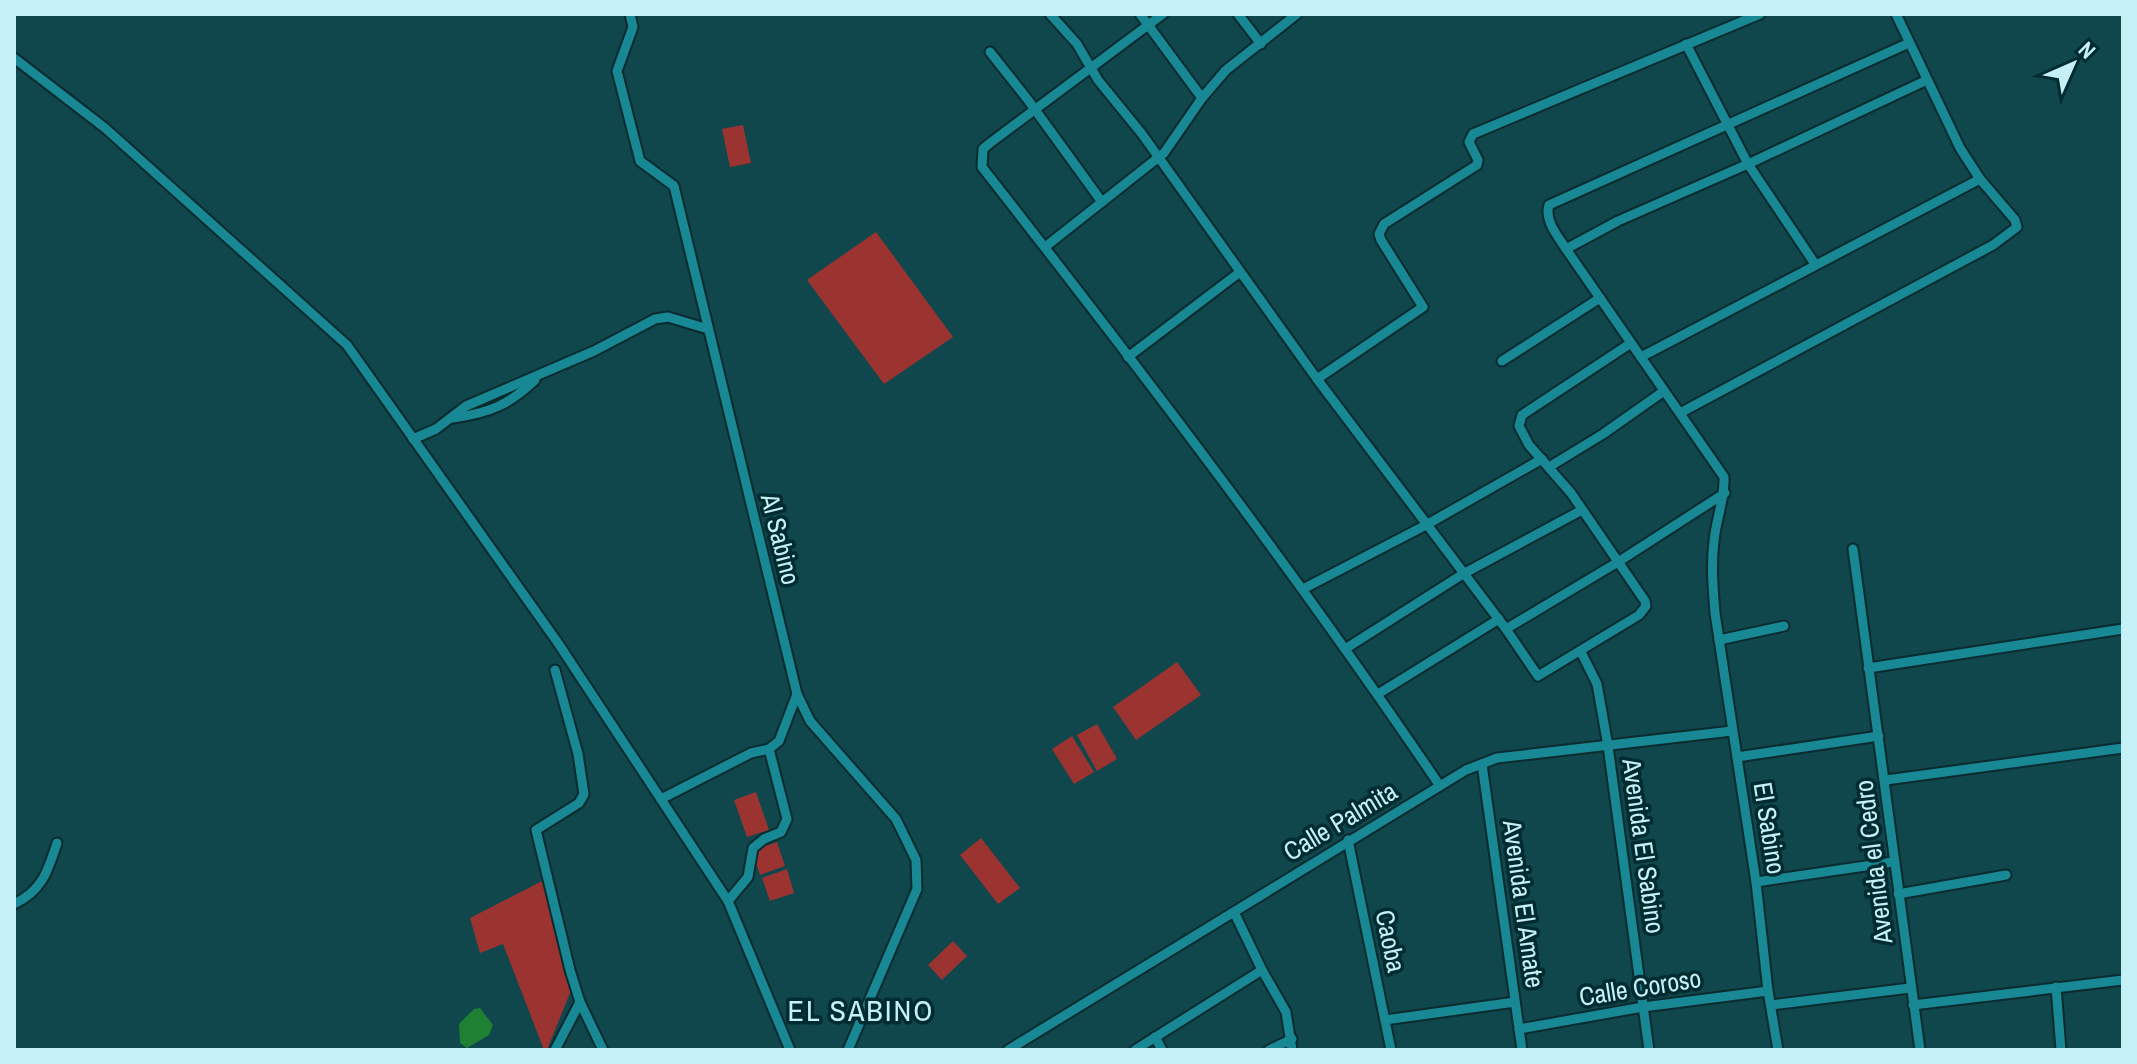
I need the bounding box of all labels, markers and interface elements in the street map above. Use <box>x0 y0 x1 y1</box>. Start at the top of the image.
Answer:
north arrow <box>2033 24 2113 104</box>
text: N <box>2072 35 2102 65</box>
street label: Al Sabino <box>753 489 809 588</box>
street label: Avenida El Sabino <box>1614 755 1674 936</box>
street label: Calle Palmita <box>1277 773 1403 869</box>
street label: Avenida el Cedro <box>1846 778 1901 947</box>
street label: El Sabino <box>1745 780 1795 876</box>
street label: Avenida El Amate <box>1495 817 1553 990</box>
street label: Caoba <box>1367 907 1415 975</box>
street label: Calle Coroso <box>1576 960 1704 1014</box>
district label: EL SABINO <box>788 990 935 1030</box>

